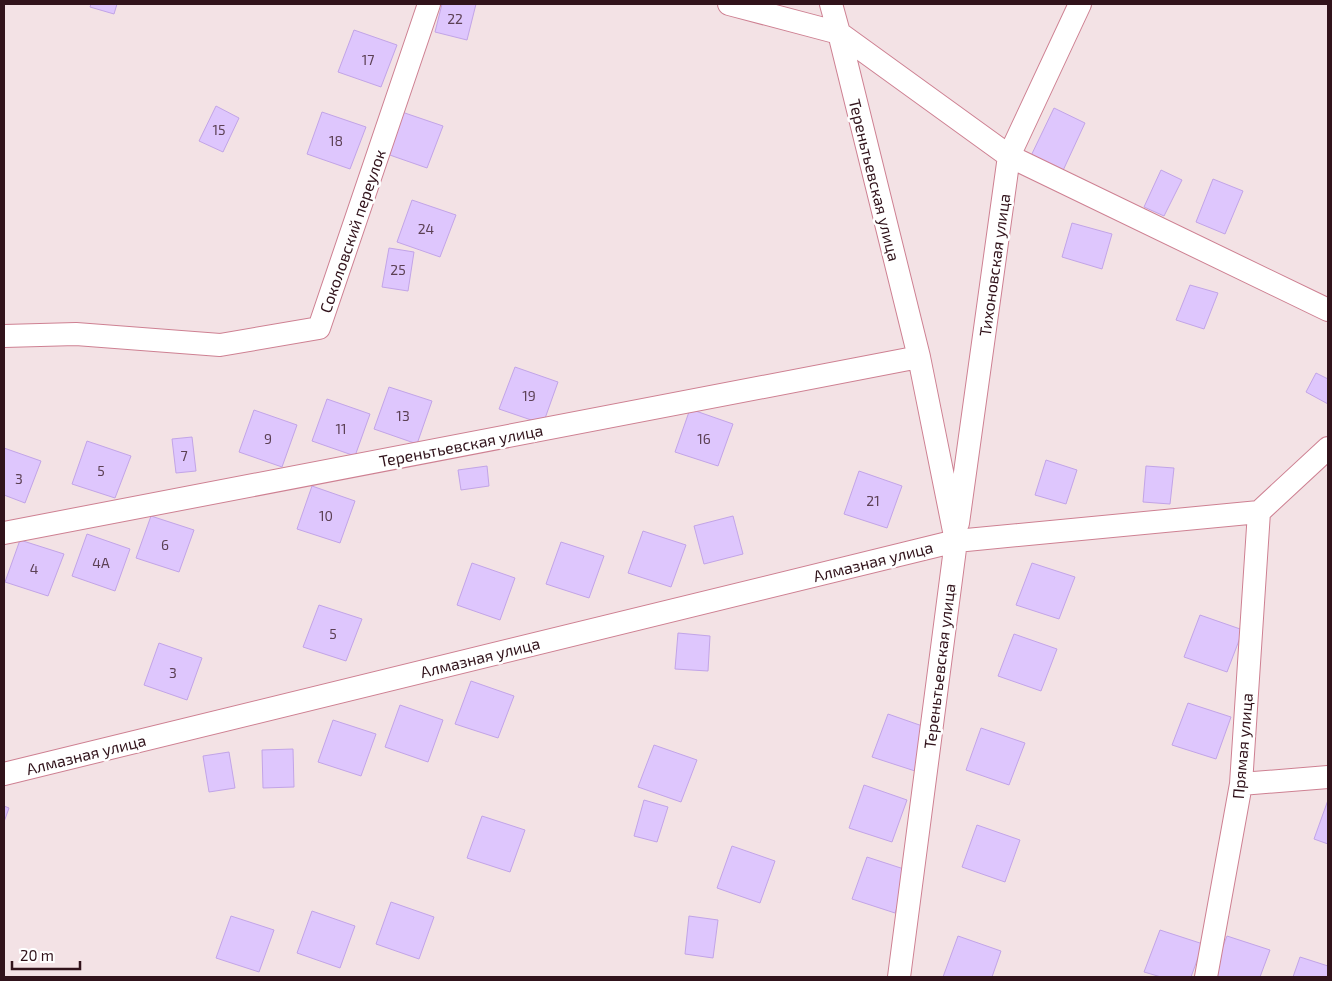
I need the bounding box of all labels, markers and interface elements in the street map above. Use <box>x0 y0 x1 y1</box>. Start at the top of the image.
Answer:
house number: 22 <box>447 10 463 27</box>
house number: 17 <box>362 51 374 68</box>
street label: Тереньтьевская улица <box>845 97 904 263</box>
house number: 15 <box>212 121 226 138</box>
house number: 18 <box>329 132 343 149</box>
street label: Соколовский переулок <box>315 146 390 316</box>
street label: Тихоновская улица <box>975 192 1014 338</box>
house number: 24 <box>418 220 434 237</box>
house number: 25 <box>390 261 406 278</box>
house number: 19 <box>522 387 536 404</box>
house number: 13 <box>396 407 410 424</box>
house number: 11 <box>335 420 347 437</box>
street label: Тереньтьевская улица <box>377 420 545 471</box>
house number: 9 <box>264 430 272 447</box>
house number: 16 <box>697 430 711 447</box>
house number: 7 <box>180 447 188 464</box>
house number: 5 <box>97 462 105 479</box>
house number: 3 <box>15 470 23 487</box>
house number: 21 <box>866 492 880 509</box>
house number: 10 <box>319 507 333 524</box>
house number: 6 <box>161 536 169 553</box>
street label: Алмазная улица <box>811 537 935 586</box>
house number: 4А <box>92 554 110 571</box>
house number: 4 <box>30 560 38 577</box>
street label: Тереньтьевская улица <box>919 582 960 750</box>
house number: 5 <box>329 625 337 642</box>
street label: Алмазная улица <box>418 633 542 682</box>
house number: 3 <box>169 664 177 681</box>
street label: Прямая улица <box>1228 692 1257 800</box>
street label: Алмазная улица <box>24 730 148 779</box>
scale bar <box>12 938 80 970</box>
text: 20 m <box>20 946 54 964</box>

